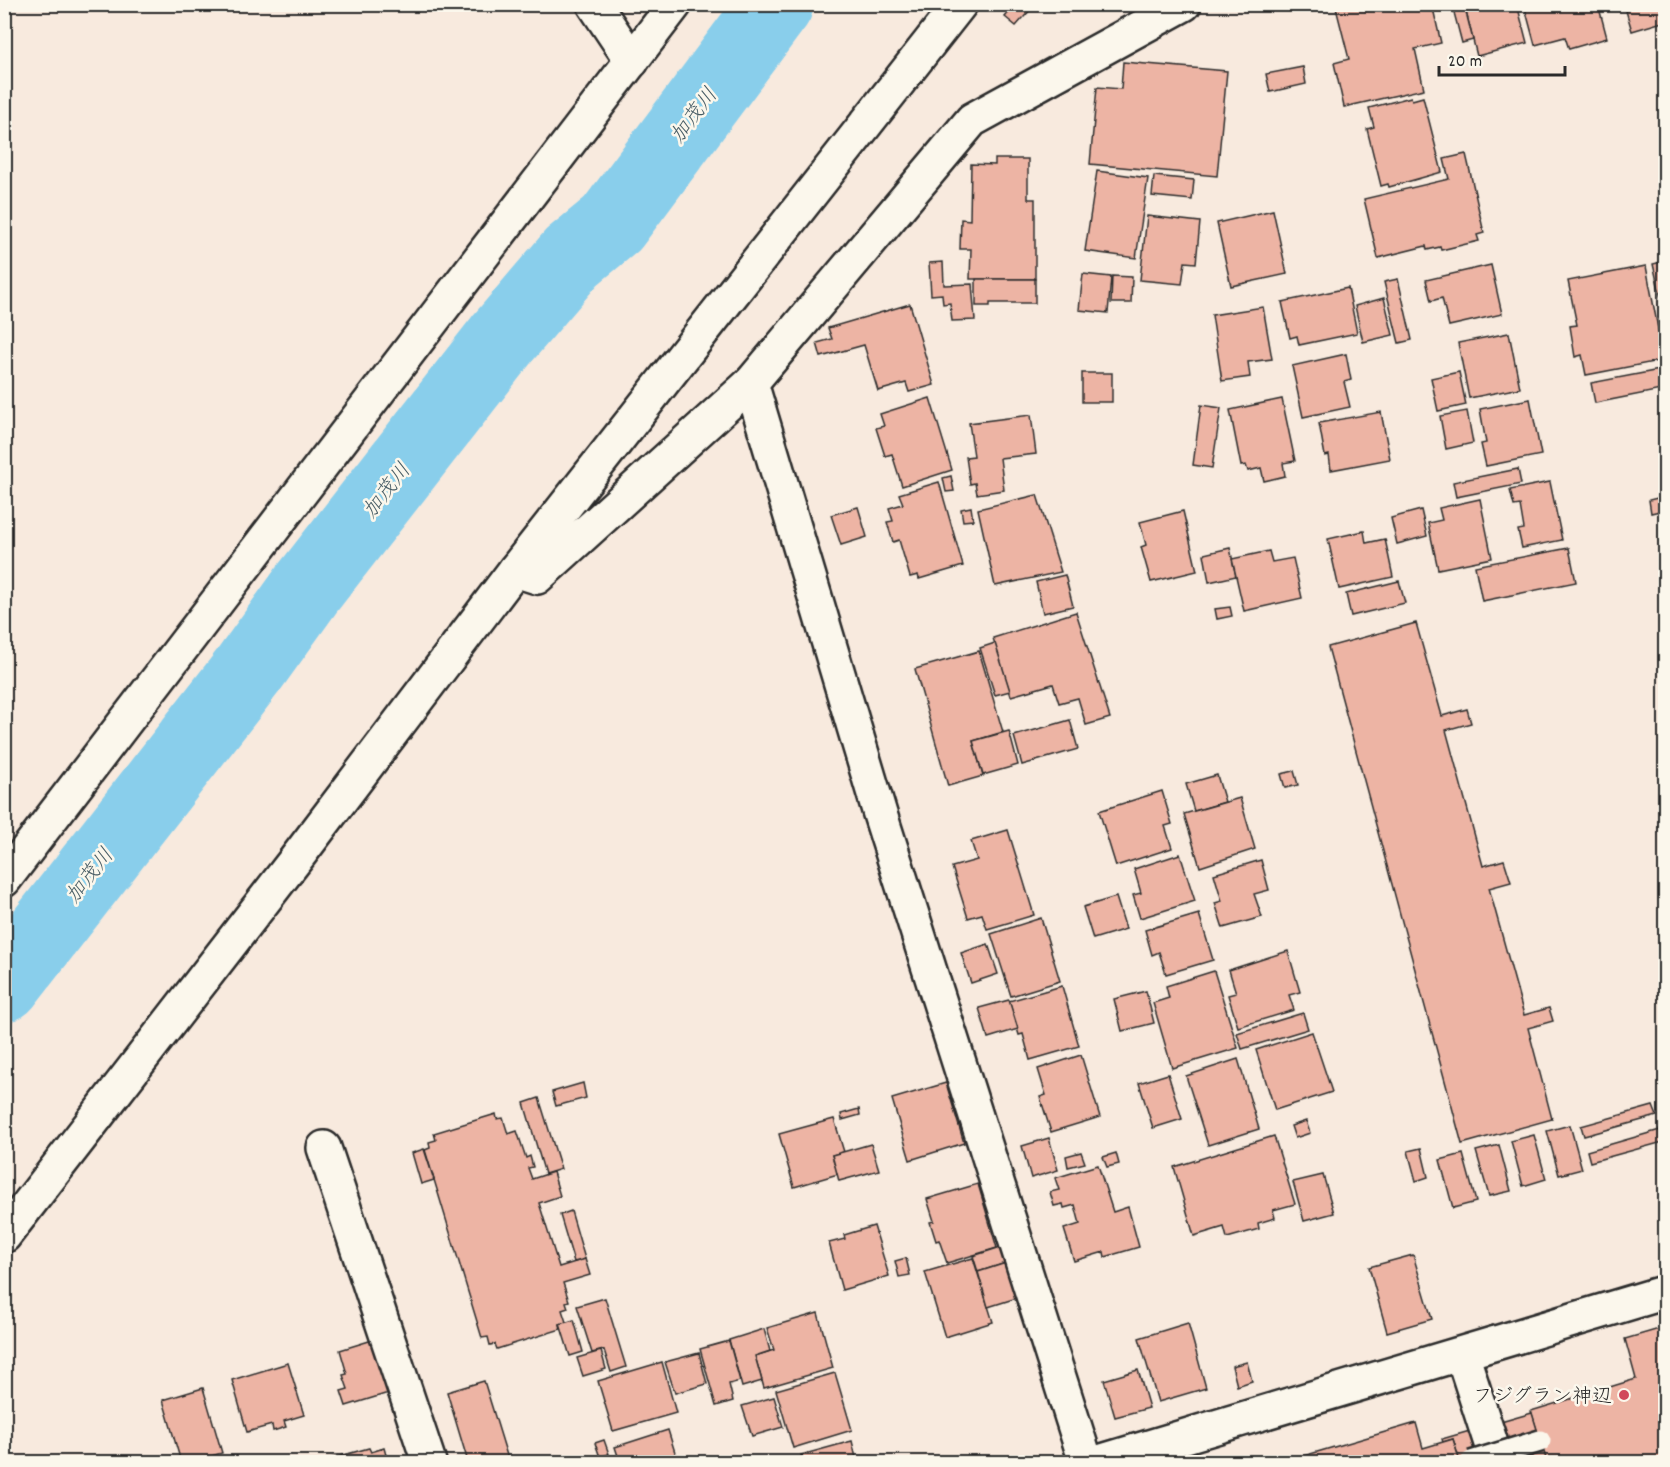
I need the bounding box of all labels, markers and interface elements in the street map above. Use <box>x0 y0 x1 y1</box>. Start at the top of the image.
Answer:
scale bar <box>1439 39 1565 77</box>
text: 20 m <box>1448 50 1482 75</box>
water label: 加茂川 <box>664 83 726 151</box>
water label: 加茂川 <box>357 458 420 526</box>
water label: 加茂川 <box>60 843 123 911</box>
place label: フジグラン神辺 <box>1473 1384 1612 1412</box>
marker: フジグラン神辺 <box>1617 1388 1631 1402</box>

